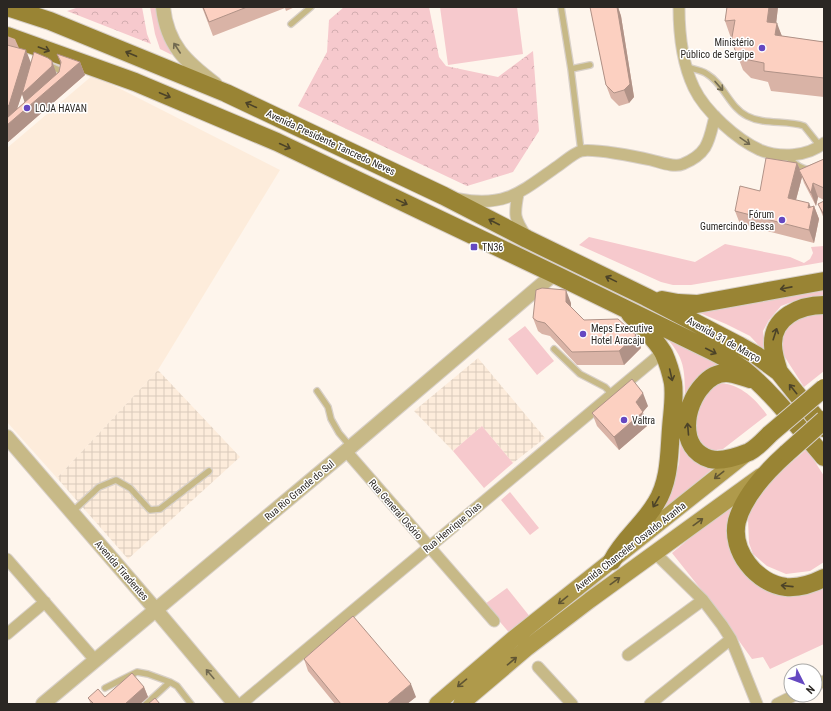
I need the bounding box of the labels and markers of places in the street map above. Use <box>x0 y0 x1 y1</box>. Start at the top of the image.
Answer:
place label: Ministério Público de Sergipe <box>681 37 754 60</box>
marker: Ministério Público de Sergipe <box>757 43 767 53</box>
marker: LOJA HAVAN <box>22 103 32 113</box>
place label: LOJA HAVAN <box>35 103 87 114</box>
place label: Fórum Gumercindo Bessa <box>700 209 774 232</box>
marker: Fórum Gumercindo Bessa <box>777 215 787 225</box>
marker: TN36 <box>469 242 479 252</box>
place label: TN36 <box>482 242 503 253</box>
place label: Meps Executive Hotel Aracaju <box>591 323 653 346</box>
marker: Meps Executive Hotel Aracaju <box>578 329 588 339</box>
marker: Valtra <box>619 415 629 425</box>
place label: Valtra <box>632 415 655 426</box>

